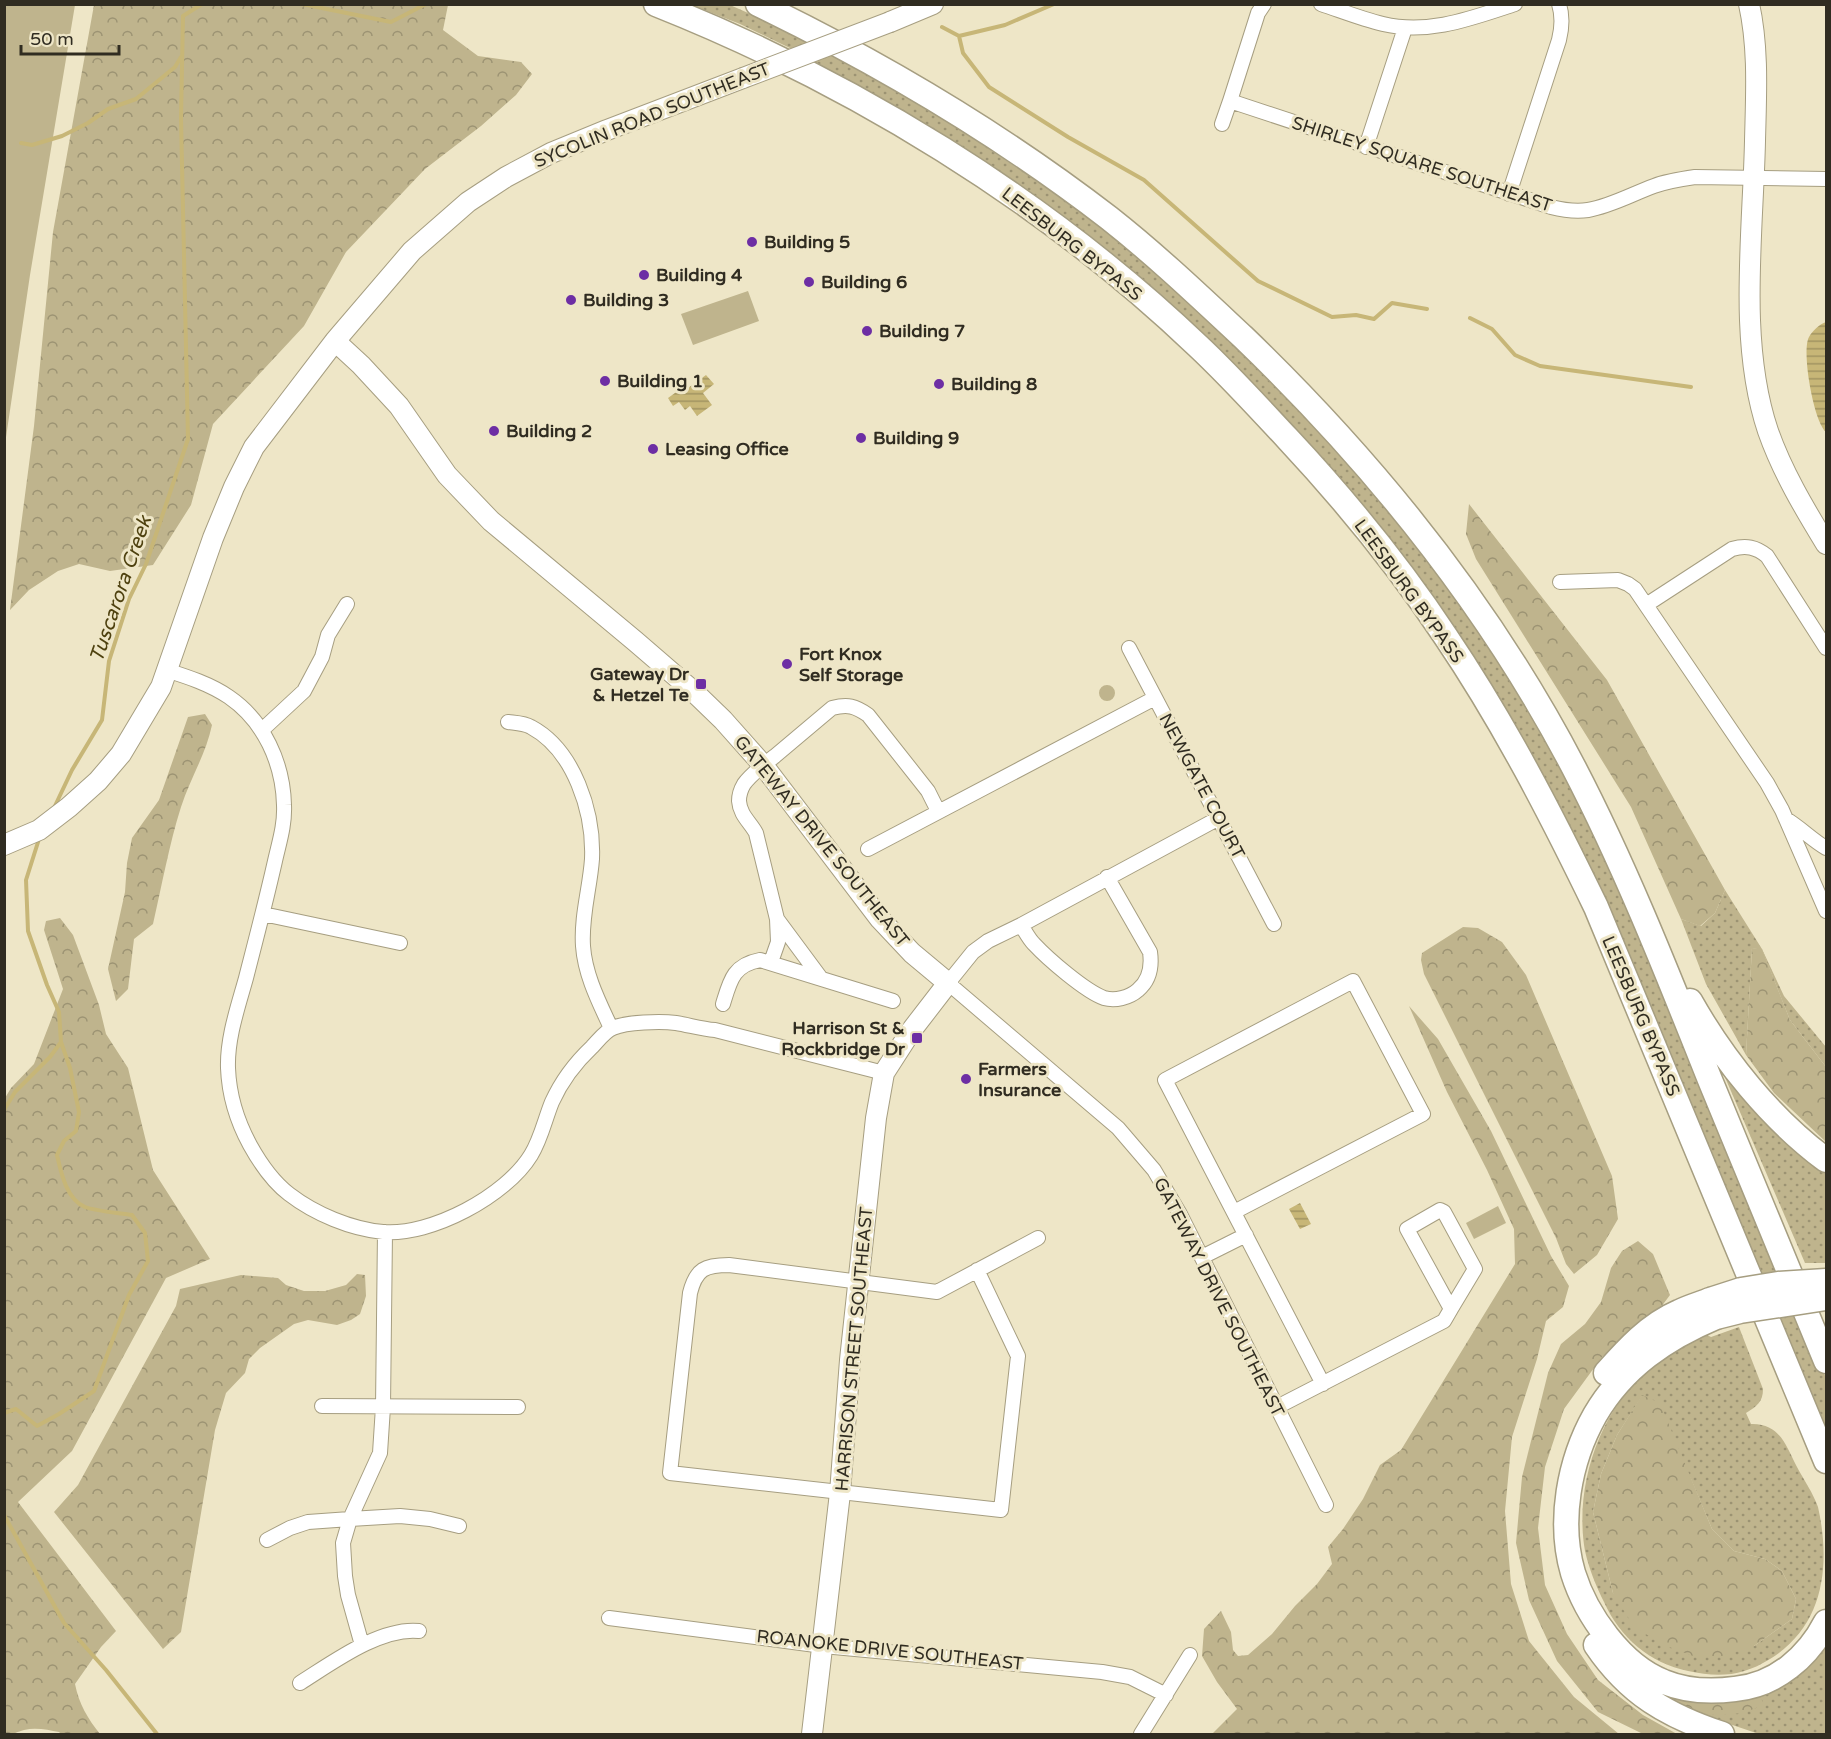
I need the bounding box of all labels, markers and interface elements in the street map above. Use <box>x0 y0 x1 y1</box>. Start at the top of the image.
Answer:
scale bar <box>21 18 118 56</box>
text: 50 m <box>30 28 74 50</box>
street label: SYCOLIN ROAD SOUTHEAST <box>531 58 773 172</box>
street label: SHIRLEY SQUARE SOUTHEAST <box>1289 111 1555 217</box>
street label: LEESBURG BYPASS <box>997 182 1147 306</box>
place label: Building 5 <box>764 231 850 253</box>
marker: Building 5 <box>745 235 759 249</box>
place label: Building 4 <box>656 264 743 286</box>
marker: Building 4 <box>637 268 651 282</box>
place label: Building 6 <box>821 271 907 293</box>
marker: Building 6 <box>802 275 816 289</box>
place label: Building 3 <box>583 289 669 311</box>
marker: Building 3 <box>564 293 578 307</box>
place label: Building 7 <box>879 320 965 342</box>
marker: Building 7 <box>860 324 874 338</box>
place label: Building 1 <box>617 370 703 392</box>
place label: Building 8 <box>951 373 1037 395</box>
marker: Building 1 <box>598 374 612 388</box>
marker: Building 8 <box>932 377 946 391</box>
place label: Building 2 <box>506 420 592 442</box>
marker: Building 2 <box>487 424 501 438</box>
place label: Building 9 <box>873 427 959 449</box>
marker: Building 9 <box>854 431 868 445</box>
place label: Leasing Office <box>665 438 789 460</box>
marker: Leasing Office <box>646 442 660 456</box>
water label: Tuscarora Creek <box>85 511 158 666</box>
street label: LEESBURG BYPASS <box>1350 515 1468 667</box>
place label: Fort Knox Self Storage <box>799 643 903 686</box>
marker: Fort Knox Self Storage <box>780 657 794 671</box>
place label: Gateway Dr & Hetzel Te <box>590 663 690 706</box>
marker: Gateway Dr & Hetzel Te <box>694 677 708 691</box>
street label: NEWGATE COURT <box>1154 710 1250 862</box>
street label: GATEWAY DRIVE SOUTHEAST <box>730 731 914 951</box>
street label: LEESBURG BYPASS <box>1597 933 1685 1099</box>
place label: Harrison St & Rockbridge Dr <box>781 1017 906 1060</box>
marker: Harrison St & Rockbridge Dr <box>910 1031 924 1045</box>
place label: Farmers Insurance <box>978 1058 1061 1101</box>
marker: Farmers Insurance <box>959 1072 973 1086</box>
street label: GATEWAY DRIVE SOUTHEAST <box>1149 1174 1289 1420</box>
street label: HARRISON STREET SOUTHEAST <box>831 1206 877 1492</box>
street label: ROANOKE DRIVE SOUTHEAST <box>755 1625 1025 1675</box>

